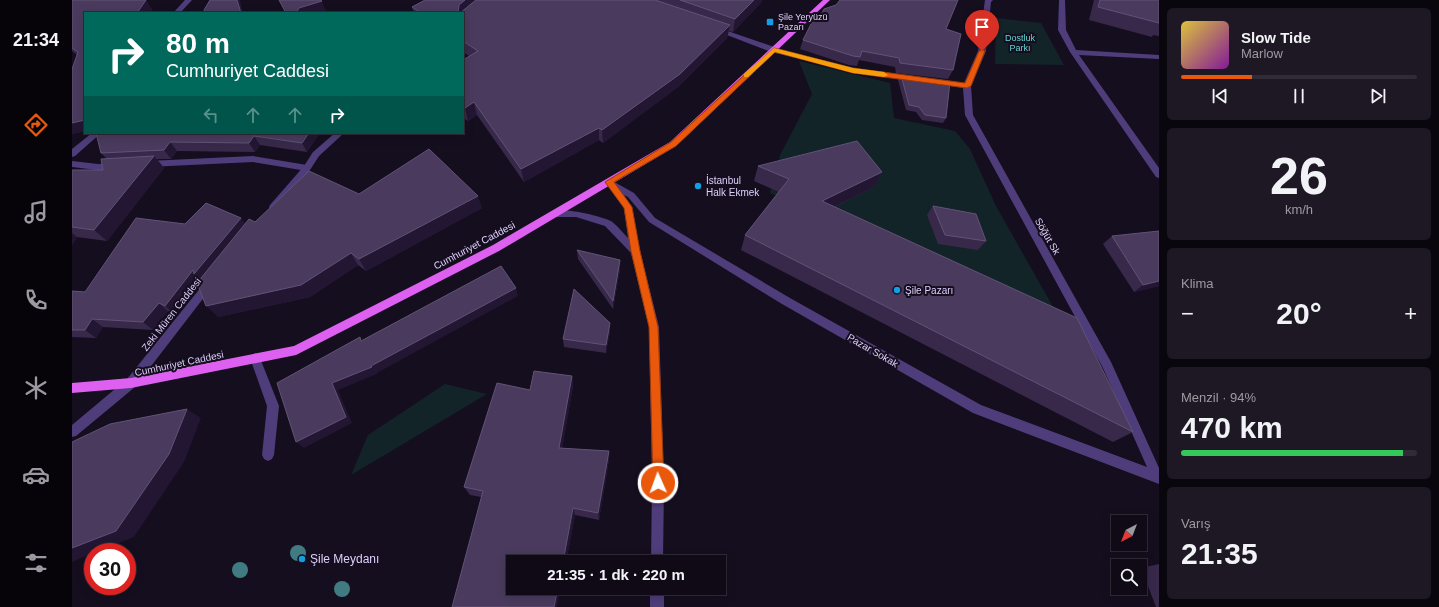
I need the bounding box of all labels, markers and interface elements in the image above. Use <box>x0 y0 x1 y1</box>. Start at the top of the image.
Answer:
pin <box>965 10 999 51</box>
place label: Şile Yeryüzü Pazarı <box>778 12 828 32</box>
icon: arrive <box>971 16 993 38</box>
marker: Şile Yeryüzü Pazarı <box>765 17 775 27</box>
icon: right <box>100 28 152 80</box>
text: 80 m <box>166 28 230 59</box>
text: Slow Tide <box>1241 29 1311 46</box>
text: 21:34 <box>13 30 59 50</box>
park label: Dostluk Parkı <box>1005 33 1036 53</box>
text: Marlow <box>1241 46 1283 61</box>
text: Cumhuriyet Caddesi <box>166 61 329 81</box>
icon: previous <box>1209 85 1231 107</box>
icon: pause <box>1288 85 1310 107</box>
icon: next <box>1367 85 1389 107</box>
icon: left <box>200 104 222 126</box>
icon: ahead <box>242 104 264 126</box>
icon: ahead <box>284 104 306 126</box>
icon: right <box>326 104 348 126</box>
icon: directions <box>22 111 50 139</box>
text: 26 <box>1270 147 1328 205</box>
place label: İstanbul Halk Ekmek <box>706 174 760 198</box>
marker: İstanbul Halk Ekmek <box>693 181 703 191</box>
icon: music <box>22 198 50 226</box>
text: km/h <box>1285 202 1313 217</box>
street label: Söğüt Sk <box>1033 216 1063 257</box>
street label: Cumhuriyet Caddesi <box>432 219 517 272</box>
street label: Zeki Müren Caddesi <box>140 276 203 353</box>
text: Klima <box>1181 276 1214 291</box>
marker: Şile Pazarı <box>892 285 902 295</box>
place label: Şile Pazarı <box>905 285 953 296</box>
icon: phone <box>22 286 50 314</box>
text: 20° <box>1276 297 1322 330</box>
text: − <box>1181 301 1194 326</box>
text: + <box>1404 301 1417 326</box>
street label: Pazar Sokak <box>845 331 901 370</box>
street label: Cumhuriyet Caddesi <box>134 349 225 378</box>
icon: climate <box>22 374 50 402</box>
text: Menzil · 94% <box>1181 390 1256 405</box>
text: 470 km <box>1181 411 1283 444</box>
icon: car <box>22 461 50 489</box>
position arrow <box>637 462 679 504</box>
north arrow <box>1111 515 1147 551</box>
map controls <box>1111 515 1147 595</box>
text: Varış <box>1181 516 1210 531</box>
text: 21:35 <box>1181 537 1258 570</box>
speed limit sign: 30 <box>84 543 136 595</box>
icon: filters <box>22 549 50 577</box>
place label: Şile Meydanı <box>310 552 379 566</box>
marker: Şile Meydanı <box>297 554 307 564</box>
button: search <box>1111 559 1147 595</box>
text: 21:35 · 1 dk · 220 m <box>547 566 685 583</box>

